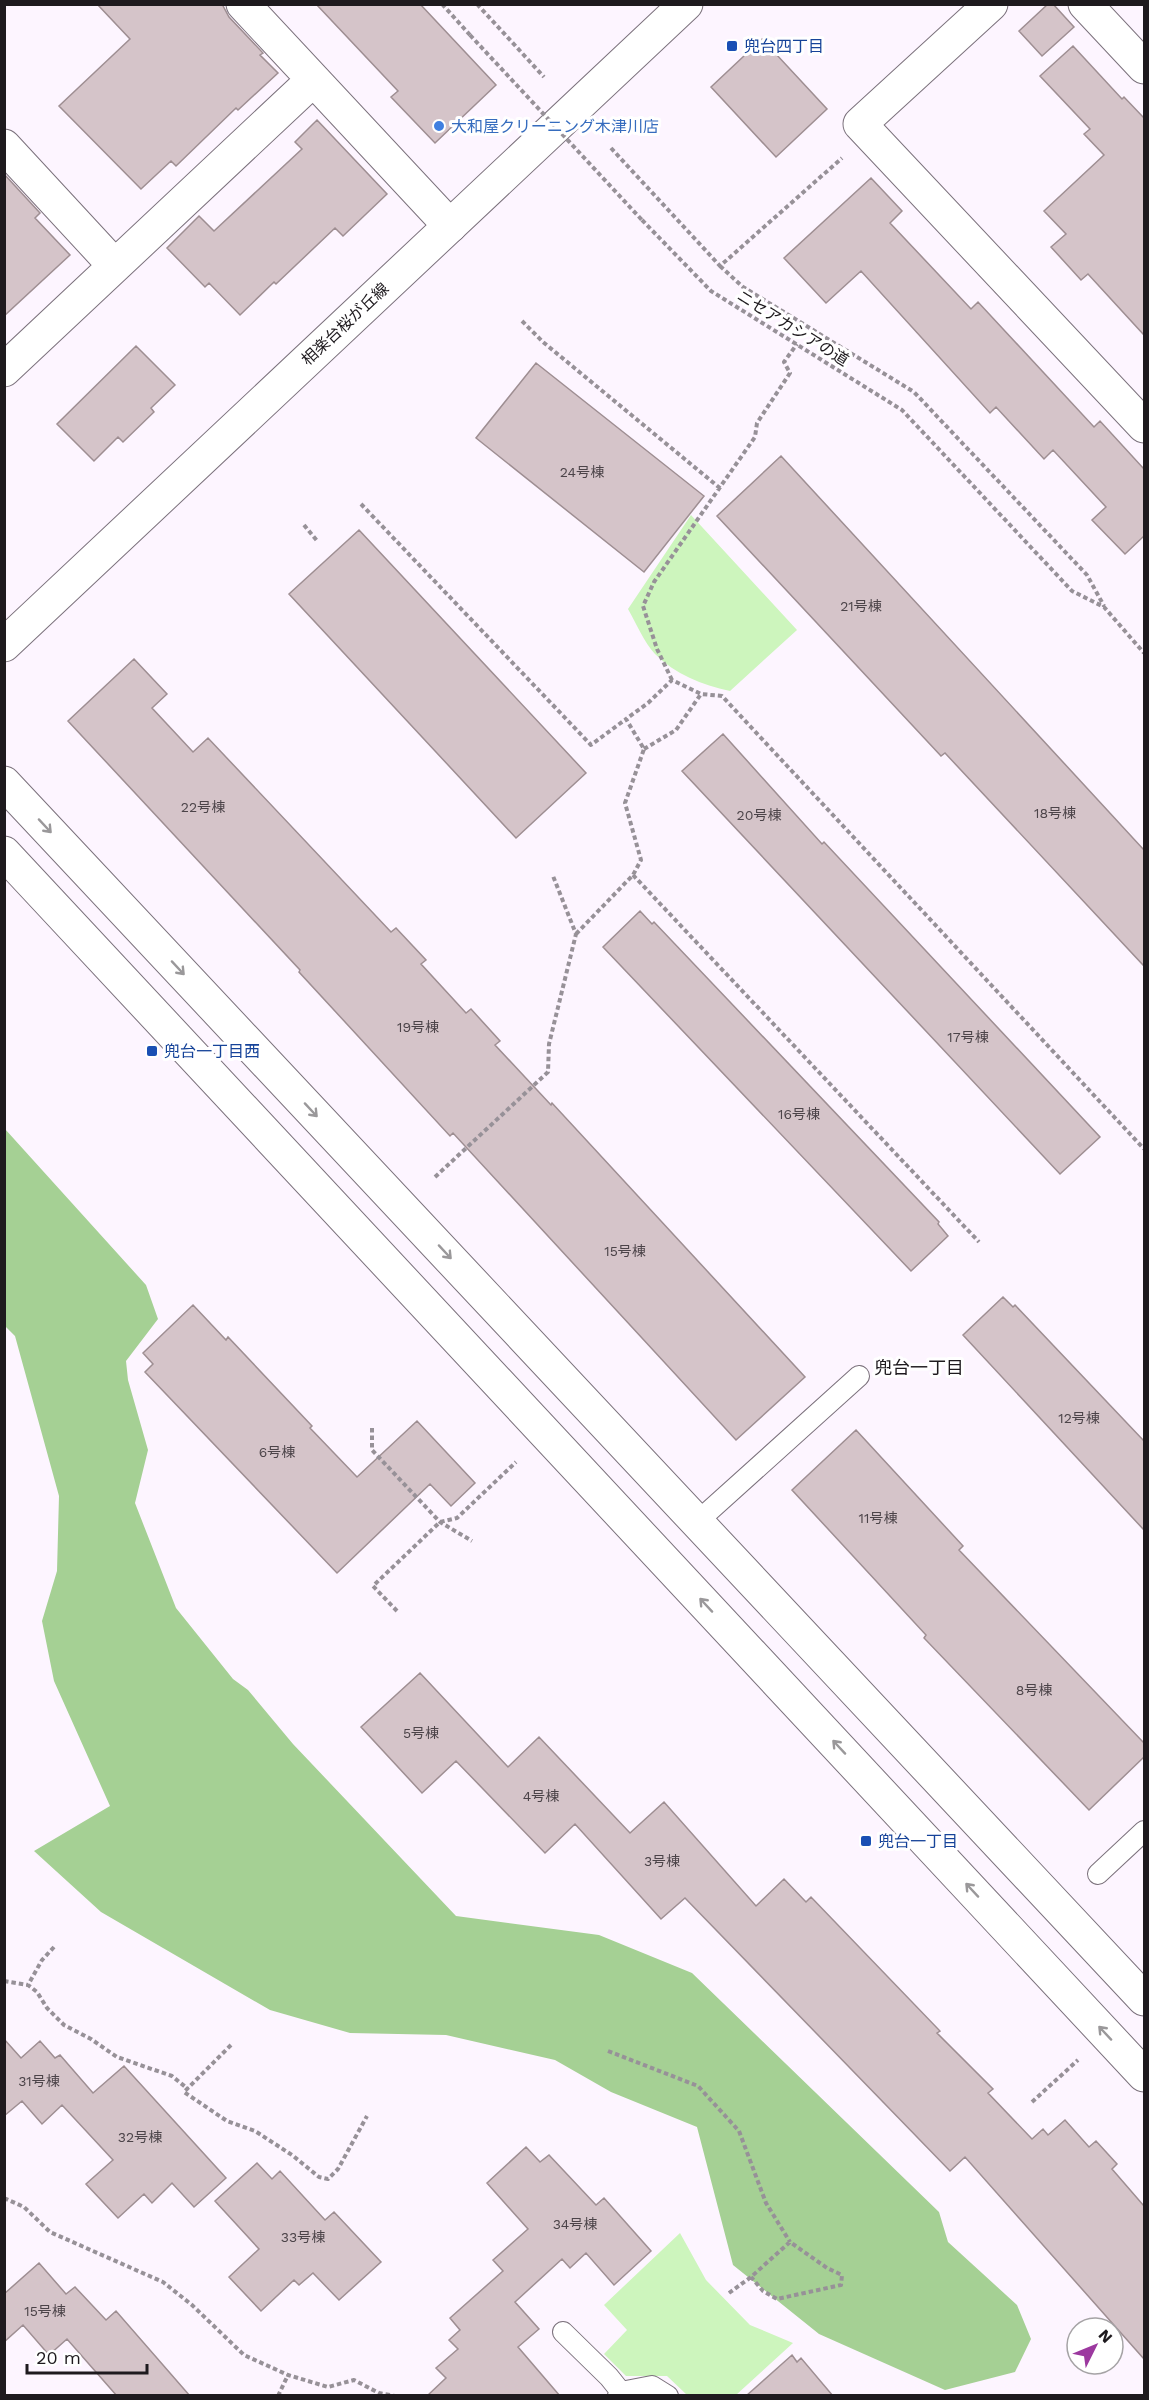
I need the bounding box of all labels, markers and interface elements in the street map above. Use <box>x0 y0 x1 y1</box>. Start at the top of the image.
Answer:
place label: 兜台四丁目 <box>744 37 824 56</box>
marker: 兜台四丁目 <box>725 39 739 53</box>
place label: 大和屋クリーニング木津川店 <box>451 117 659 136</box>
marker: 大和屋クリーニング木津川店 <box>432 119 446 133</box>
street label: 相楽台桜が丘線 <box>298 279 392 369</box>
street label: ニセアカシアの道 <box>734 286 852 370</box>
house number: 24号棟 <box>560 464 604 480</box>
house number: 21号棟 <box>840 598 882 614</box>
house number: 22号棟 <box>181 799 225 815</box>
house number: 18号棟 <box>1034 805 1076 821</box>
house number: 20号棟 <box>737 807 781 823</box>
one-way arrow <box>37 818 52 833</box>
one-way arrow <box>171 960 185 975</box>
house number: 19号棟 <box>397 1019 439 1035</box>
house number: 17号棟 <box>947 1029 989 1045</box>
place label: 兜台一丁目西 <box>164 1042 260 1061</box>
marker: 兜台一丁目西 <box>145 1044 159 1058</box>
one-way arrow <box>304 1103 318 1118</box>
house number: 16号棟 <box>778 1106 820 1122</box>
house number: 15号棟 <box>604 1243 646 1259</box>
one-way arrow <box>437 1245 452 1260</box>
district label: 兜台一丁目 <box>874 1357 964 1378</box>
house number: 12号棟 <box>1058 1410 1100 1426</box>
house number: 6号棟 <box>259 1444 295 1460</box>
house number: 11号棟 <box>859 1510 897 1526</box>
one-way arrow <box>698 1597 713 1612</box>
house number: 8号棟 <box>1016 1682 1052 1698</box>
house number: 5号棟 <box>403 1725 439 1741</box>
one-way arrow <box>831 1740 846 1755</box>
house number: 4号棟 <box>523 1788 559 1804</box>
place label: 兜台一丁目 <box>878 1832 958 1851</box>
marker: 兜台一丁目 <box>859 1834 873 1848</box>
house number: 3号棟 <box>644 1853 680 1869</box>
one-way arrow <box>965 1883 979 1898</box>
one-way arrow <box>1097 2025 1112 2040</box>
house number: 31号棟 <box>18 2073 60 2089</box>
house number: 32号棟 <box>118 2129 162 2145</box>
house number: 34号棟 <box>553 2216 597 2232</box>
house number: 33号棟 <box>281 2229 325 2245</box>
house number: 15号棟 <box>24 2303 66 2319</box>
north arrow <box>1065 2316 1125 2376</box>
text: N <box>1095 2325 1117 2347</box>
scale bar <box>27 2337 147 2375</box>
text: 20 m <box>36 2347 81 2368</box>

